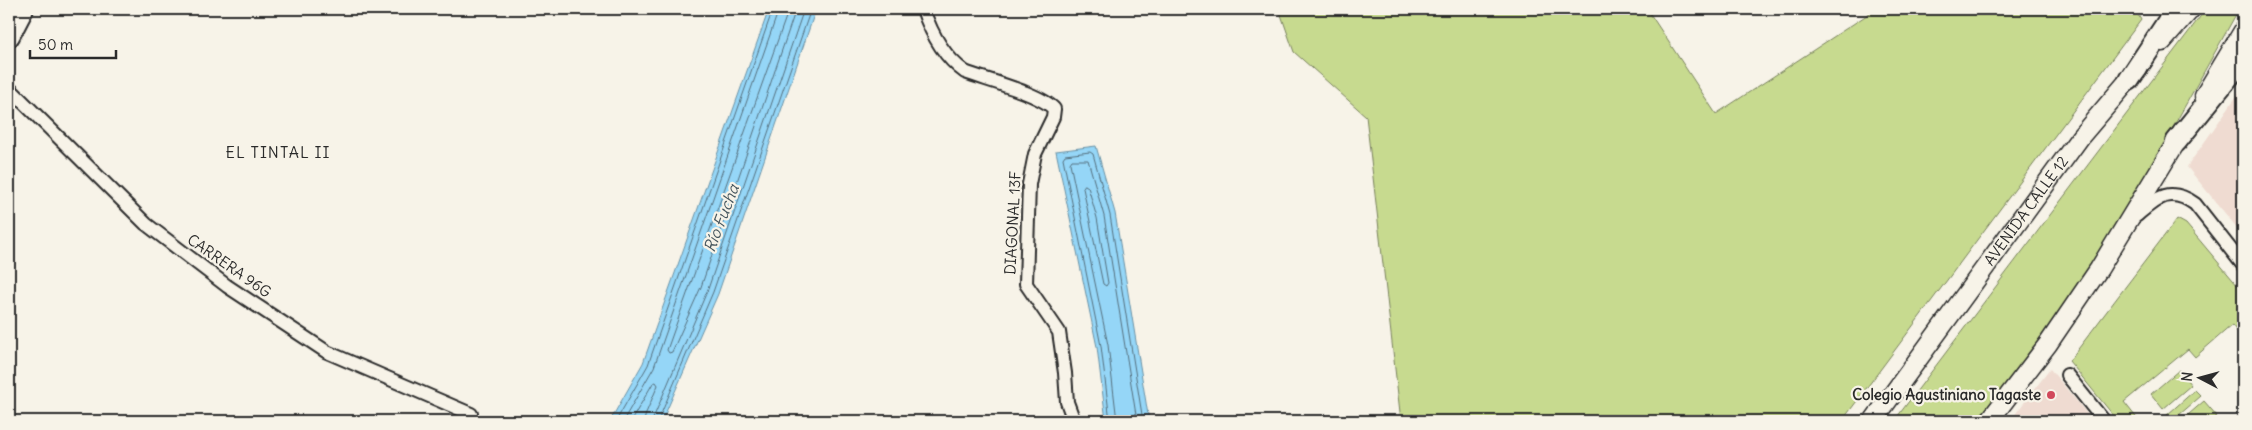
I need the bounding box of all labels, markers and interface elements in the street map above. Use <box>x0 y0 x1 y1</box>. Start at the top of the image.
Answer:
scale bar <box>30 28 116 60</box>
text: 50 m <box>38 35 73 54</box>
district label: EL TINTAL II <box>226 142 330 162</box>
street label: AVENIDA CALLE 12 <box>1980 152 2072 269</box>
street label: DIAGONAL 13F <box>1000 170 1025 275</box>
water label: Río Fucha <box>699 181 743 255</box>
street label: CARRERA 96G <box>184 230 275 302</box>
north arrow <box>2174 352 2224 402</box>
text: N <box>2178 371 2197 382</box>
place label: Colegio Agustiniano Tagaste <box>1852 385 2041 405</box>
marker: Colegio Agustiniano Tagaste <box>2045 389 2057 401</box>

